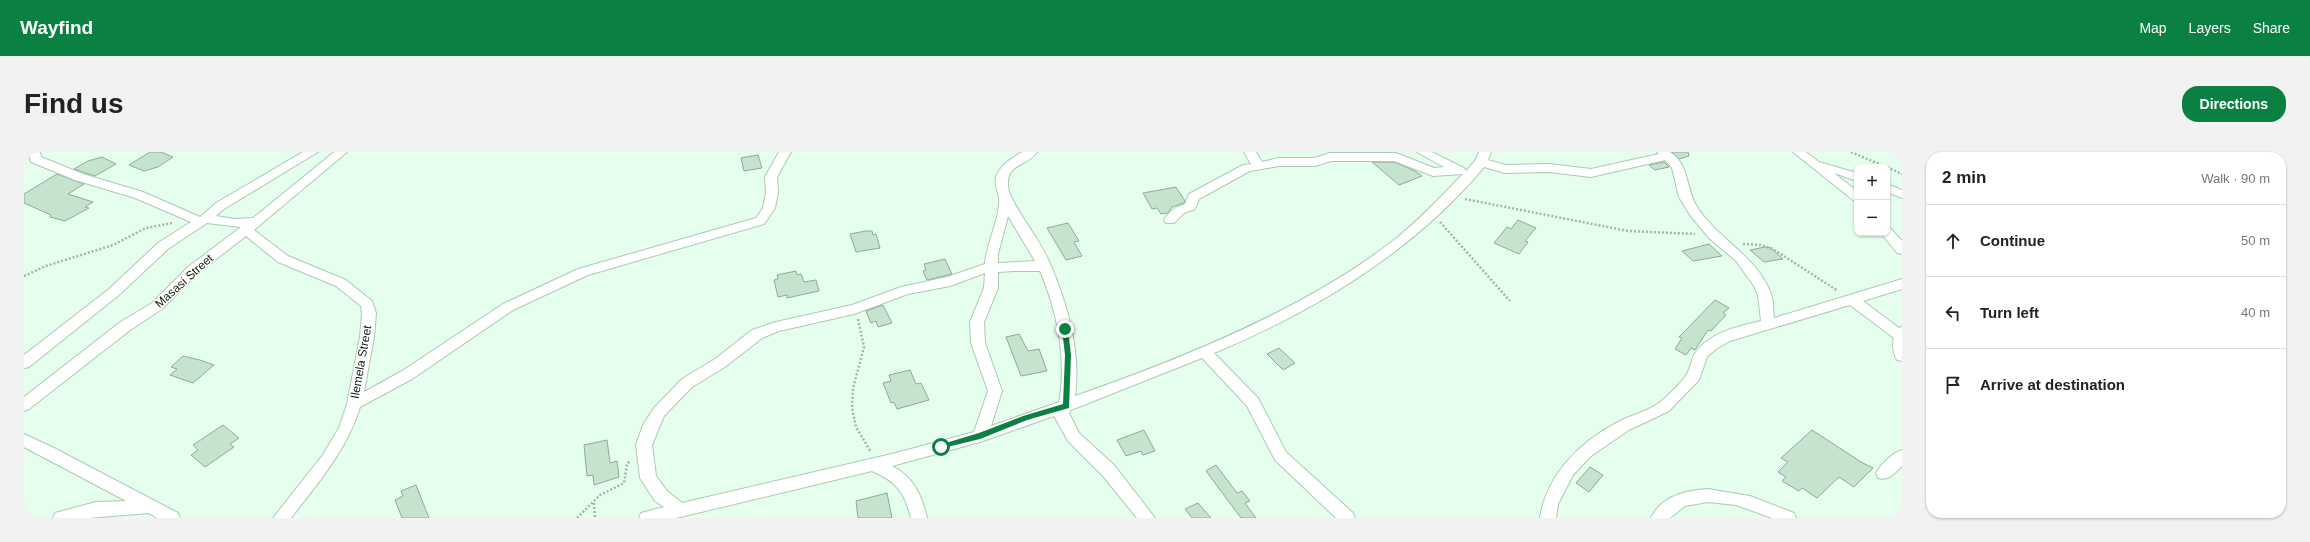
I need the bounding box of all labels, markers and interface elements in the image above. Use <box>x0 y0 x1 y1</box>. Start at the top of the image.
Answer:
text: Wayfind <box>20 17 93 38</box>
text: Map <box>2139 20 2167 36</box>
text: Layers <box>2189 20 2231 36</box>
text: Share <box>2253 20 2290 36</box>
button: Directions <box>2182 86 2286 122</box>
text: Find us <box>24 88 124 119</box>
map controls <box>1854 164 1890 236</box>
button: + <box>1854 164 1890 200</box>
text: 2 min <box>1942 168 1986 187</box>
text: Walk · 90 m <box>2201 171 2270 186</box>
button: − <box>1854 200 1890 236</box>
icon: ahead <box>1942 230 1964 252</box>
text: Continue <box>1980 232 2045 249</box>
text: 50 m <box>2241 233 2270 248</box>
street label: Masasi Street <box>152 251 216 311</box>
icon: left <box>1942 302 1964 324</box>
text: Turn left <box>1980 304 2039 321</box>
text: 40 m <box>2241 305 2270 320</box>
route end <box>1056 320 1074 338</box>
street label: Ilemela Street <box>348 324 374 400</box>
icon: arrive <box>1942 374 1964 396</box>
text: Arrive at destination <box>1980 376 2125 393</box>
route start <box>932 438 950 456</box>

